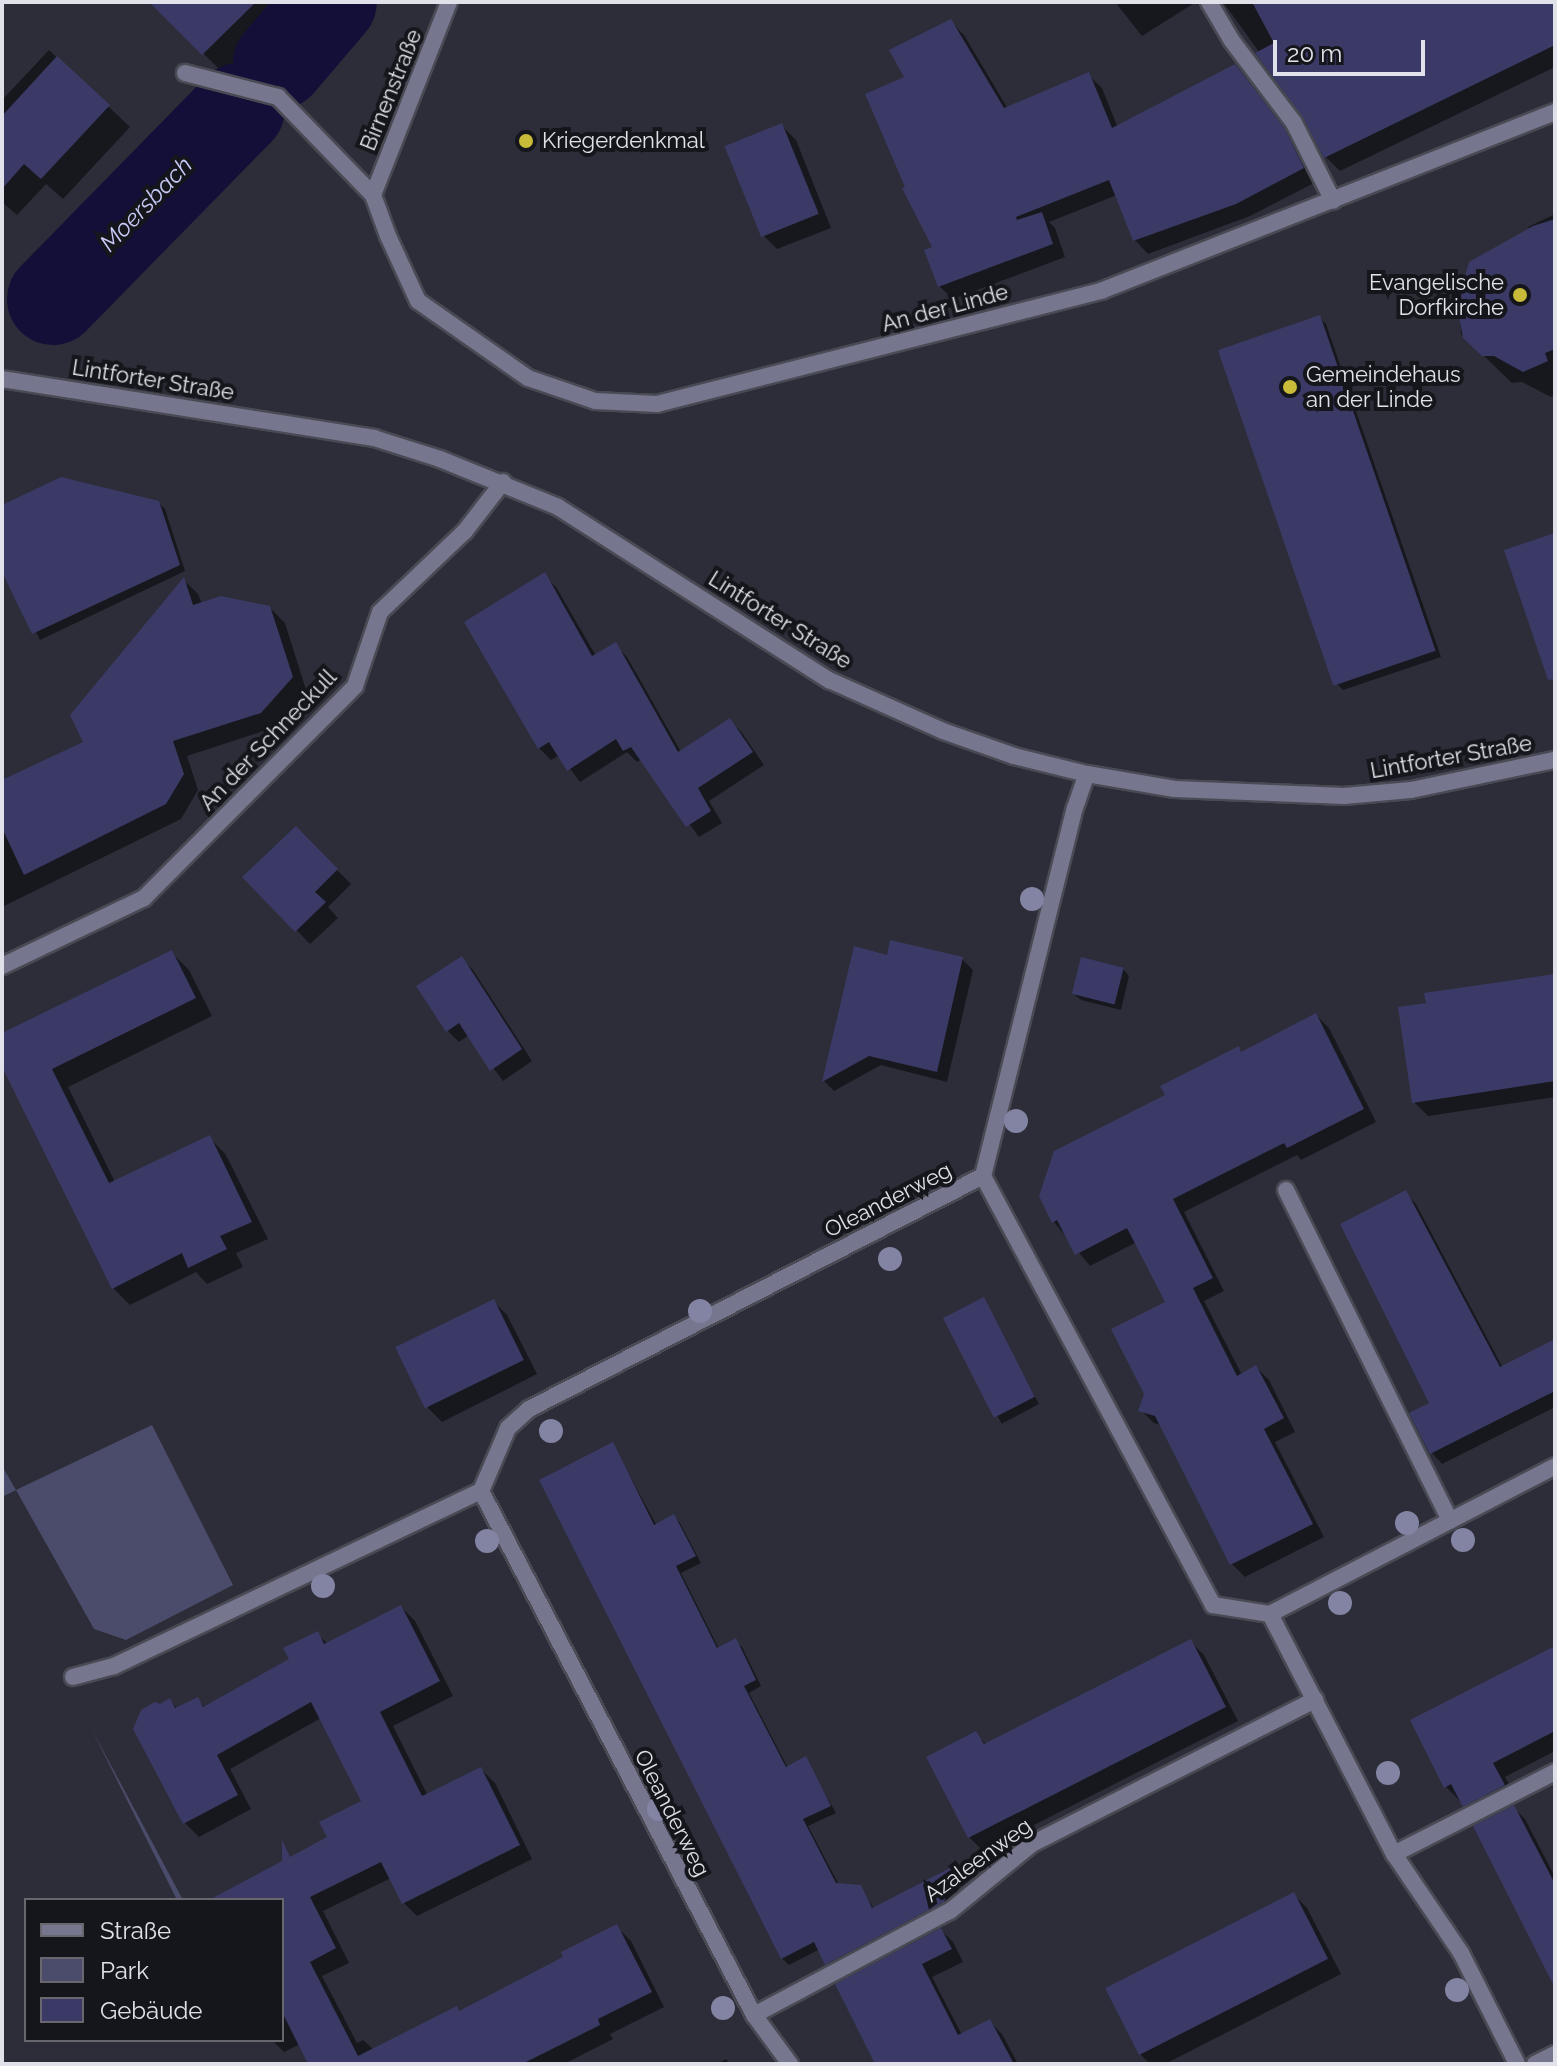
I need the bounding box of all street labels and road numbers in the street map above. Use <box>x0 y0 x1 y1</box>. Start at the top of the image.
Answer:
street label: Birnenstraße <box>355 26 427 154</box>
street label: An der Linde <box>879 278 1011 338</box>
street label: Lintforter Straße <box>70 354 236 406</box>
street label: Lintforter Straße <box>703 565 857 675</box>
street label: An der Schneckull <box>194 664 342 816</box>
street label: Lintforter Straße <box>1368 730 1534 784</box>
street label: Oleanderweg <box>820 1157 956 1243</box>
street label: Oleanderweg <box>629 1745 715 1881</box>
street label: Azaleenweg <box>919 1812 1037 1908</box>

